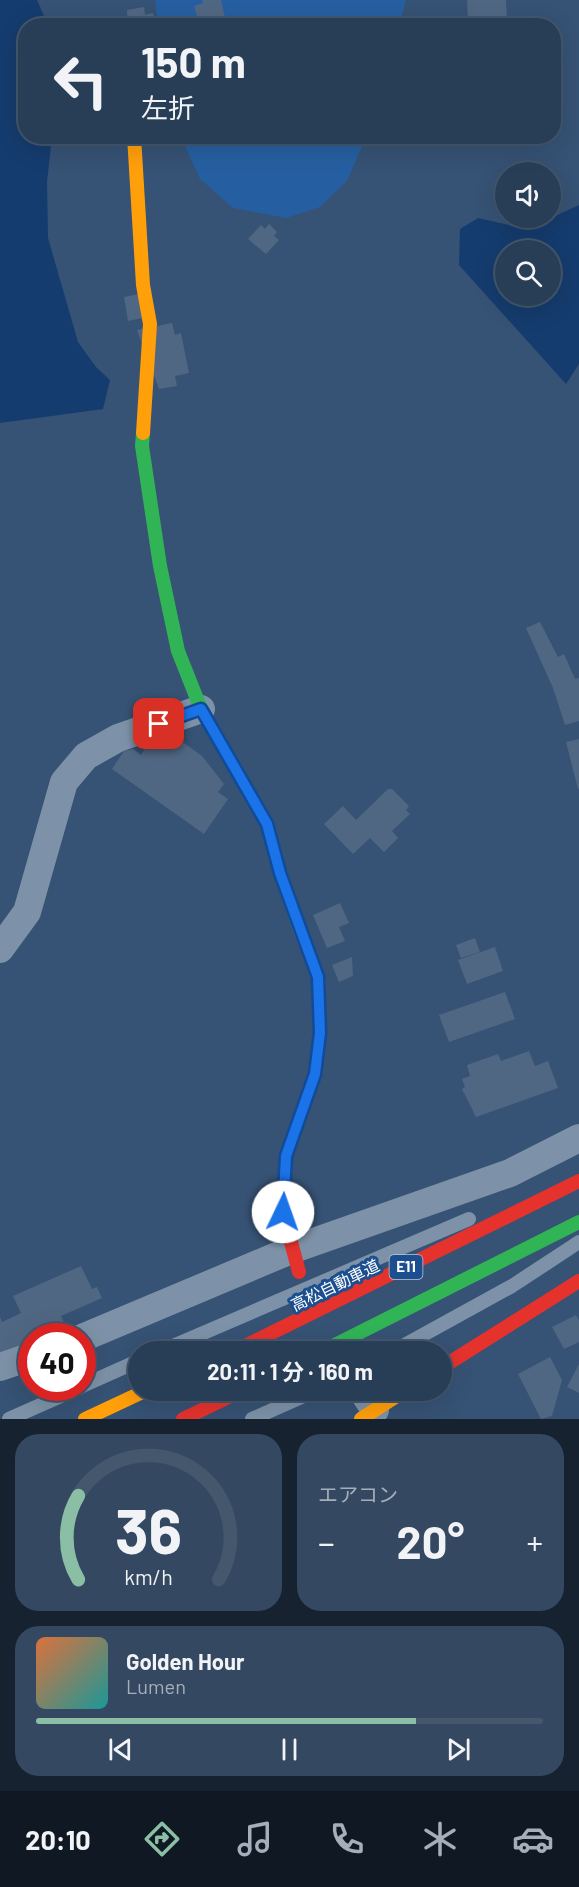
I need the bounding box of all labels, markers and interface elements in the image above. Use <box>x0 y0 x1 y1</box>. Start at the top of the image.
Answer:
text: 150 m <box>141 36 246 86</box>
icon: left <box>42 42 120 120</box>
text: 左折 <box>141 91 195 123</box>
map controls <box>495 162 561 306</box>
button: sound <box>495 162 561 228</box>
button: search <box>495 240 561 306</box>
pin <box>133 698 184 749</box>
icon: arrive <box>142 707 175 740</box>
position arrow <box>251 1180 315 1244</box>
street label: 高松自動車道 <box>287 1255 382 1314</box>
road number: E11 <box>390 1255 422 1279</box>
speed limit sign: 40 <box>18 1323 96 1401</box>
text: 20:11 · 1 分 · 160 m <box>207 1358 373 1384</box>
text: エアコン <box>318 1482 398 1506</box>
text: 36 <box>115 1492 182 1566</box>
text: 20° <box>397 1514 464 1568</box>
text: − <box>318 1522 335 1562</box>
text: + <box>527 1522 543 1562</box>
text: km/h <box>124 1564 173 1589</box>
text: Golden Hour <box>126 1648 244 1674</box>
text: Lumen <box>126 1674 186 1698</box>
icon: previous <box>104 1733 137 1766</box>
icon: pause <box>273 1733 306 1766</box>
icon: next <box>442 1733 475 1766</box>
icon: directions <box>141 1818 183 1860</box>
icon: music <box>234 1818 276 1860</box>
icon: phone <box>326 1818 368 1860</box>
icon: climate <box>419 1818 461 1860</box>
icon: car <box>512 1818 554 1860</box>
text: 20:10 <box>25 1823 91 1855</box>

